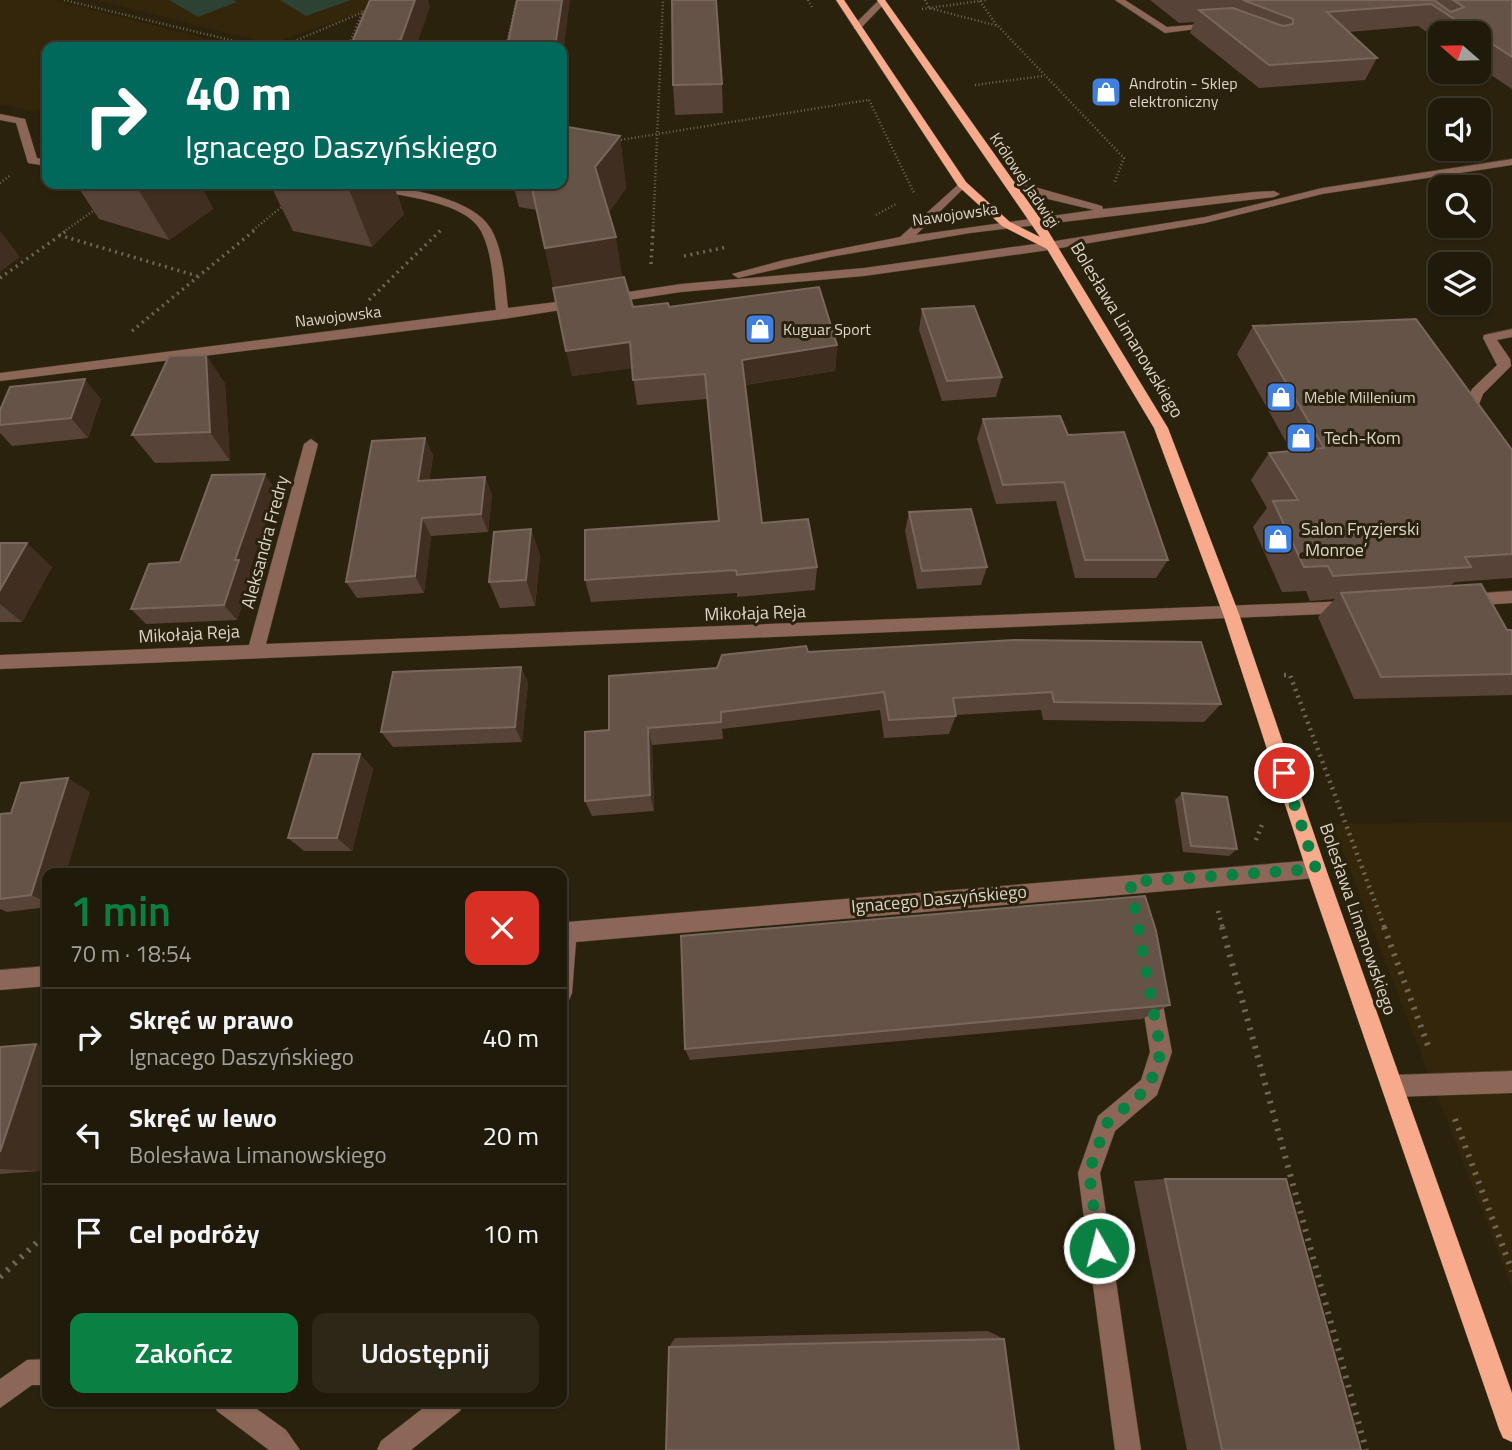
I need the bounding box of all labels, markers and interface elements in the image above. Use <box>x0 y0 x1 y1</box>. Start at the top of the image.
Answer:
north arrow <box>1428 21 1491 84</box>
map controls <box>1428 21 1491 315</box>
text: 40 m <box>185 54 292 129</box>
icon: right <box>70 70 161 161</box>
place label: Androtin - Sklep elektroniczny <box>1129 71 1238 113</box>
shop icon: Androtin - Sklep elektroniczny <box>1089 75 1123 109</box>
button: sound <box>1428 98 1491 161</box>
text: Ignacego Daszyńskiego <box>185 122 498 170</box>
street label: Królowej Jadwigi <box>984 127 1066 233</box>
button: search <box>1428 175 1491 238</box>
street label: Nawojowska <box>911 196 999 232</box>
street label: Bolesława Limanowskiego <box>1064 236 1191 423</box>
button: layers <box>1428 252 1491 315</box>
street label: Nawojowska <box>294 299 382 333</box>
shop icon: Kuguar Sport <box>743 312 777 346</box>
place label: Kuguar Sport <box>783 317 871 341</box>
shop icon: Meble Millenium <box>1264 380 1298 414</box>
place label: Meble Millenium <box>1304 385 1416 409</box>
shop icon: Tech-Kom <box>1284 421 1318 455</box>
place label: Tech-Kom <box>1324 424 1401 451</box>
street label: Aleksandra Fredry <box>234 472 295 612</box>
place label: Salon Fryzjerski ‚Monroe’ <box>1301 515 1419 563</box>
shop icon: Salon Fryzjerski ‚Monroe’ <box>1261 522 1295 556</box>
street label: Mikołaja Reja <box>704 597 806 628</box>
street label: Mikołaja Reja <box>138 617 240 650</box>
pin <box>1254 743 1314 803</box>
icon: arrive <box>1265 754 1303 792</box>
street label: Bolesława Limanowskiego <box>1313 819 1404 1019</box>
street label: Ignacego Daszyńskiego <box>850 877 1028 920</box>
text: 1 min <box>70 878 171 942</box>
button: close <box>465 891 539 965</box>
text: 70 m · 18:54 <box>70 936 192 971</box>
text: Skręć w prawo <box>129 1000 294 1039</box>
icon: right <box>70 1018 108 1056</box>
text: 40 m <box>482 1018 539 1057</box>
text: Ignacego Daszyńskiego <box>129 1039 354 1074</box>
text: Skręć w lewo <box>129 1098 277 1137</box>
icon: left <box>70 1116 108 1154</box>
text: 20 m <box>482 1116 539 1155</box>
text: Bolesława Limanowskiego <box>129 1137 387 1172</box>
position arrow <box>1062 1211 1136 1285</box>
icon: arrive <box>70 1214 108 1252</box>
text: Cel podróży <box>129 1214 259 1253</box>
text: 10 m <box>482 1214 539 1253</box>
button: Zakończ <box>70 1313 298 1393</box>
button: Udostępnij <box>312 1313 539 1393</box>

